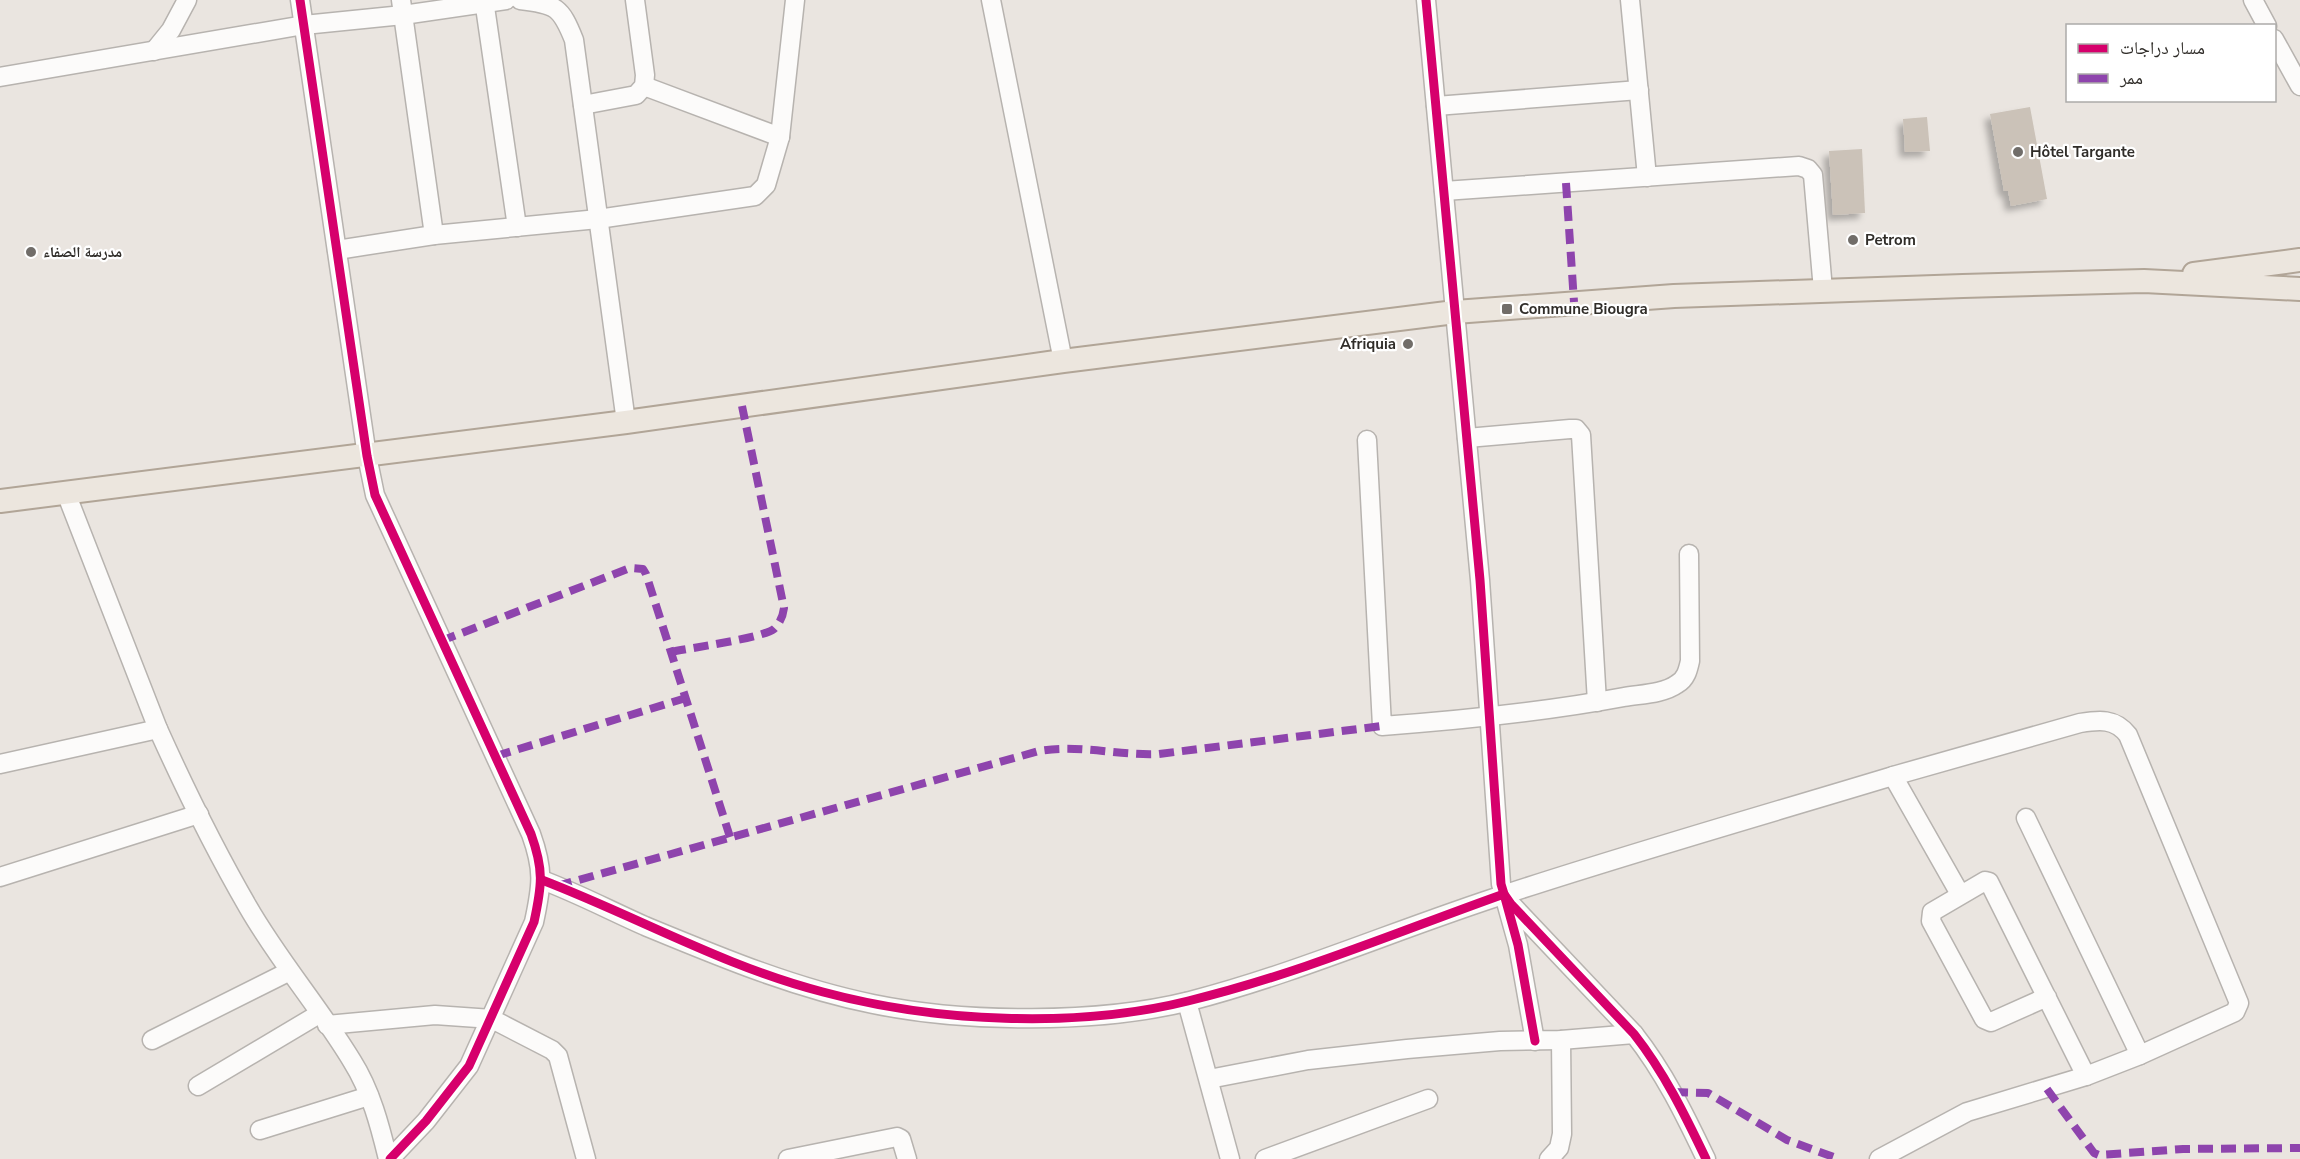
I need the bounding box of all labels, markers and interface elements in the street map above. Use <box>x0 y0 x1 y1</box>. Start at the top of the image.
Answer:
legend <box>2066 24 2276 102</box>
text: مسار دراجات <box>2120 36 2205 60</box>
text: ممر <box>2119 66 2143 90</box>
place label: Hôtel Targante <box>2030 142 2135 162</box>
marker: Hôtel Targante <box>2011 145 2025 159</box>
place label: Petrom <box>1865 230 1916 250</box>
marker: Petrom <box>1846 233 1860 247</box>
place label: مدرسة الصفاء <box>43 242 122 262</box>
marker: مدرسة الصفاء <box>24 245 38 259</box>
place label: Commune Biougra <box>1519 299 1648 319</box>
marker: Commune Biougra <box>1500 302 1514 316</box>
place label: Afriquia <box>1340 334 1396 354</box>
marker: Afriquia <box>1401 337 1415 351</box>

